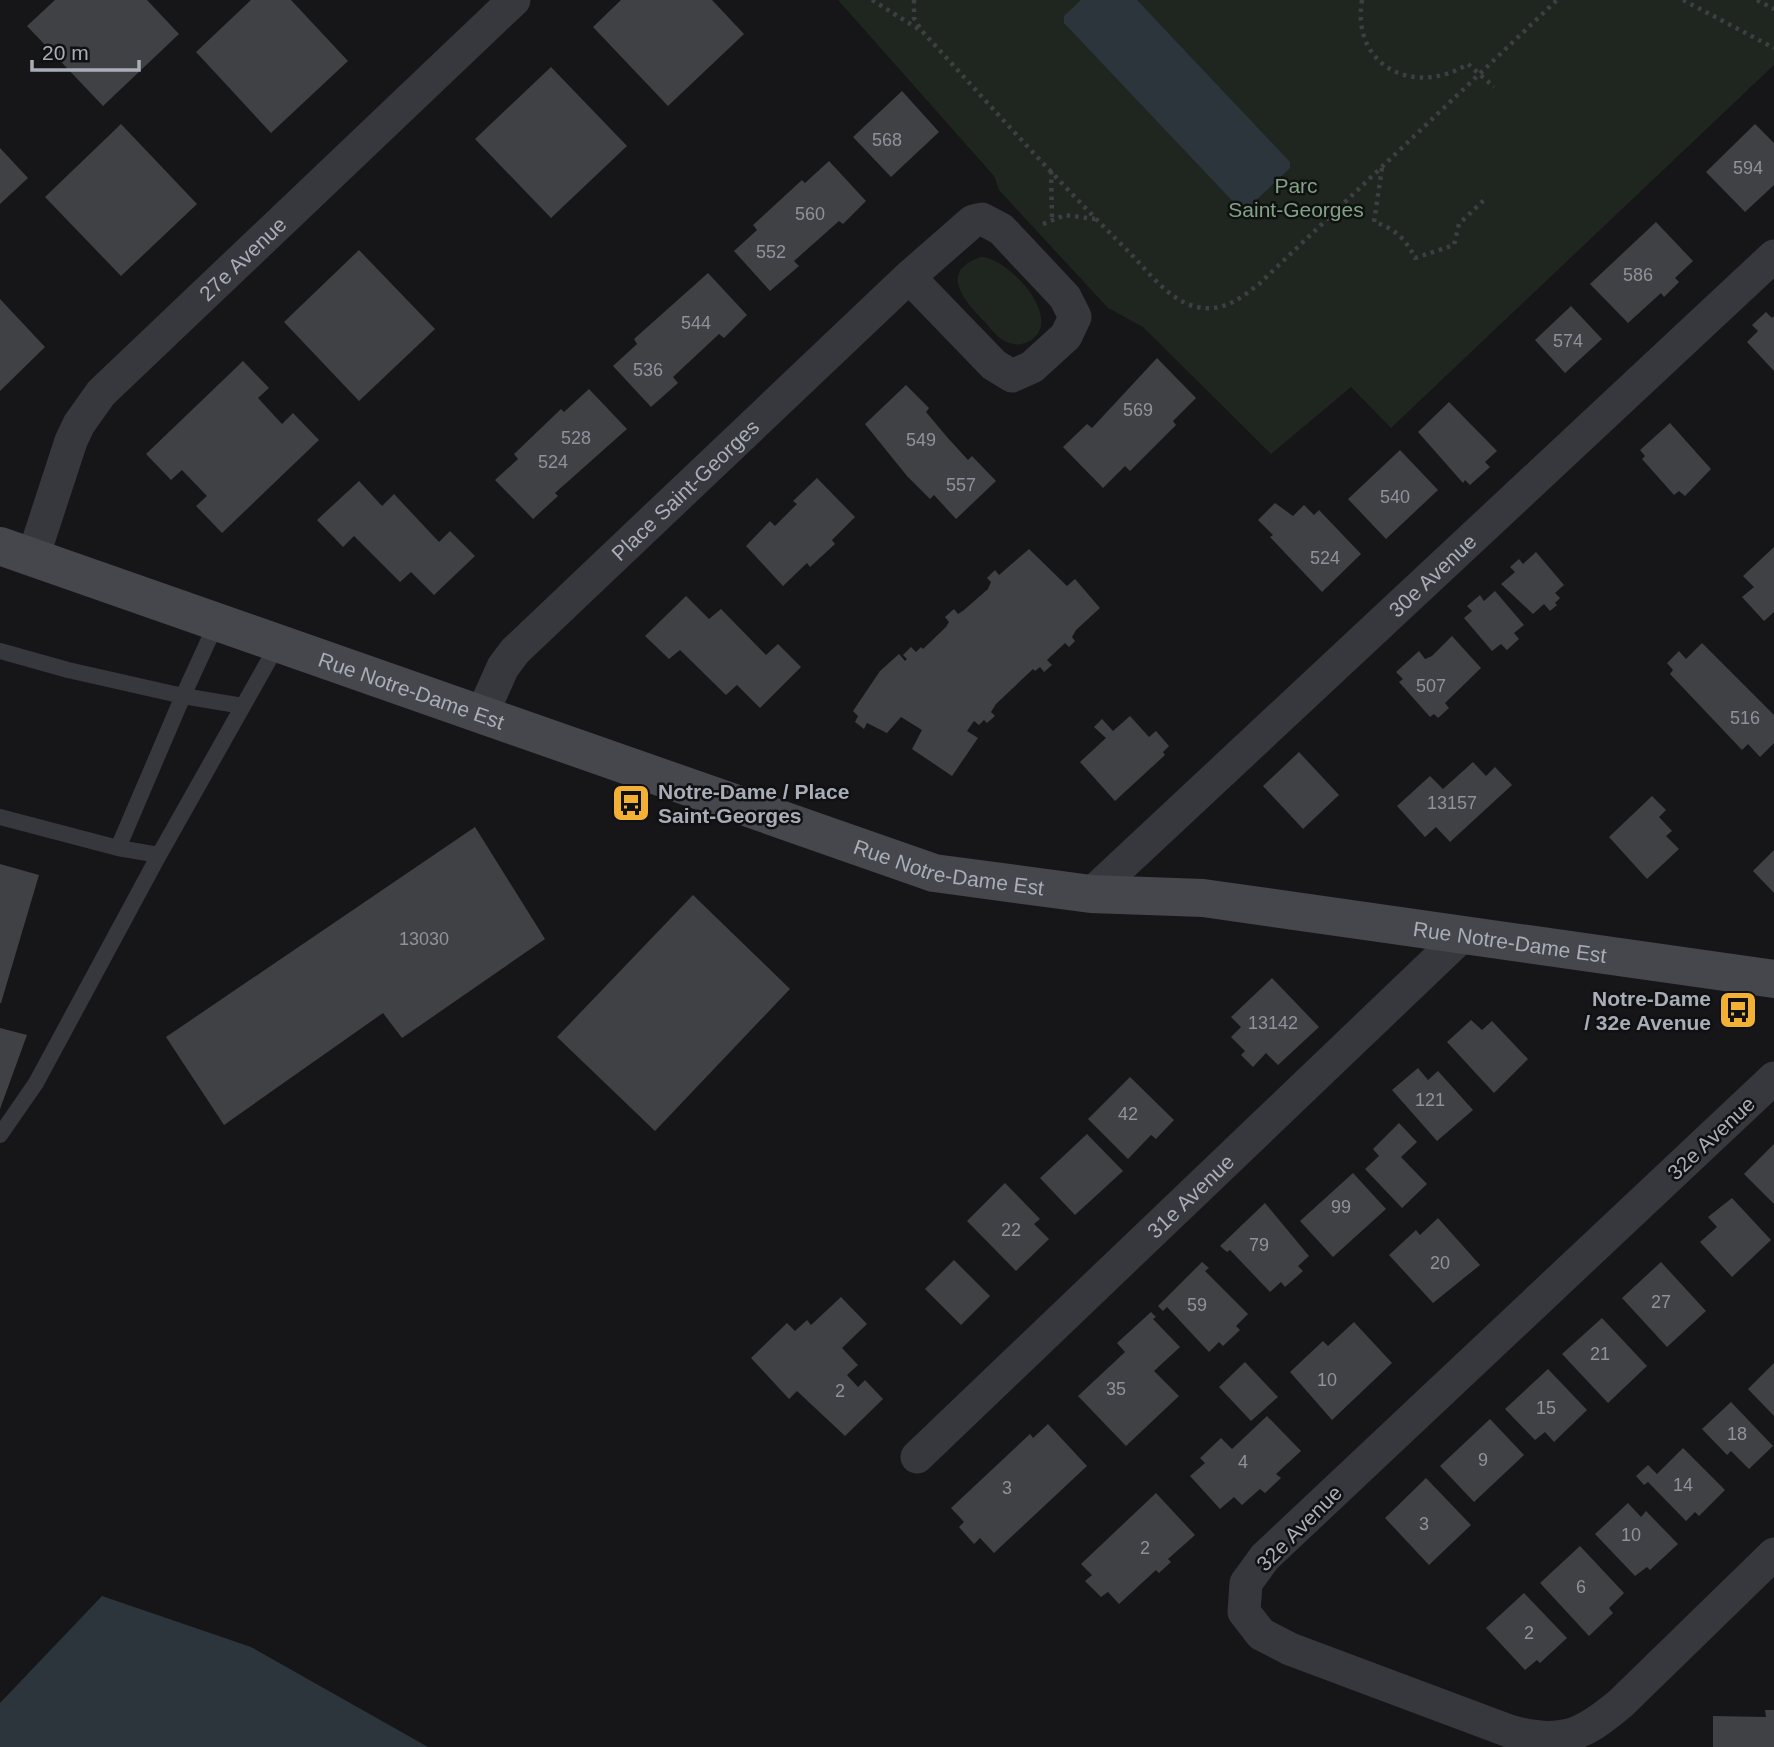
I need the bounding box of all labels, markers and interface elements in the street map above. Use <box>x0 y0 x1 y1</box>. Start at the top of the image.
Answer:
scale bar <box>32 28 138 72</box>
text: 20 m <box>42 41 89 64</box>
house number: 568 <box>872 130 902 150</box>
house number: 594 <box>1733 158 1763 178</box>
park label: Parc Saint-Georges <box>1228 174 1364 221</box>
house number: 560 <box>795 204 825 224</box>
street label: 27e Avenue <box>194 212 290 305</box>
house number: 552 <box>756 242 786 262</box>
house number: 586 <box>1623 265 1653 285</box>
house number: 544 <box>681 313 711 333</box>
house number: 574 <box>1553 331 1583 351</box>
house number: 536 <box>633 360 663 380</box>
house number: 569 <box>1123 400 1153 420</box>
street label: Place Saint-Georges <box>607 415 763 565</box>
house number: 528 <box>561 428 591 448</box>
house number: 549 <box>906 430 936 450</box>
house number: 524 <box>538 452 568 472</box>
house number: 557 <box>946 475 976 495</box>
house number: 540 <box>1380 487 1410 507</box>
street label: 30e Avenue <box>1384 529 1481 621</box>
house number: 524 <box>1310 548 1340 568</box>
street label: Rue Notre-Dame Est <box>316 647 507 733</box>
house number: 507 <box>1416 676 1446 696</box>
house number: 516 <box>1730 708 1760 728</box>
place label: Notre-Dame / Place Saint-Georges <box>658 780 849 827</box>
bus stop icon: Notre-Dame / Place Saint-Georges <box>610 782 652 824</box>
house number: 13157 <box>1427 793 1477 813</box>
street label: Rue Notre-Dame Est <box>851 834 1046 899</box>
street label: Rue Notre-Dame Est <box>1412 916 1608 967</box>
house number: 13030 <box>399 929 449 949</box>
place label: Notre-Dame / 32e Avenue <box>1584 987 1711 1034</box>
bus stop icon: Notre-Dame / 32e Avenue <box>1717 989 1759 1031</box>
house number: 13142 <box>1248 1013 1298 1033</box>
house number: 121 <box>1415 1090 1445 1110</box>
street label: 32e Avenue <box>1663 1092 1759 1184</box>
house number: 42 <box>1118 1104 1138 1124</box>
street label: 31e Avenue <box>1142 1149 1238 1242</box>
house number: 99 <box>1331 1197 1351 1217</box>
house number: 22 <box>1001 1220 1021 1240</box>
house number: 79 <box>1249 1235 1269 1255</box>
house number: 20 <box>1430 1253 1450 1273</box>
house number: 27 <box>1651 1292 1671 1312</box>
house number: 59 <box>1187 1295 1207 1315</box>
house number: 21 <box>1590 1344 1610 1364</box>
house number: 10 <box>1317 1370 1337 1390</box>
house number: 35 <box>1106 1379 1126 1399</box>
house number: 2 <box>835 1381 845 1401</box>
house number: 15 <box>1536 1398 1556 1418</box>
house number: 18 <box>1727 1424 1747 1444</box>
house number: 9 <box>1478 1450 1488 1470</box>
house number: 4 <box>1238 1452 1248 1472</box>
house number: 14 <box>1673 1475 1693 1495</box>
house number: 3 <box>1002 1478 1012 1498</box>
street label: 32e Avenue <box>1252 1481 1346 1575</box>
house number: 3 <box>1419 1514 1429 1534</box>
house number: 10 <box>1621 1525 1641 1545</box>
house number: 2 <box>1140 1538 1150 1558</box>
house number: 6 <box>1576 1577 1586 1597</box>
house number: 2 <box>1524 1623 1534 1643</box>

